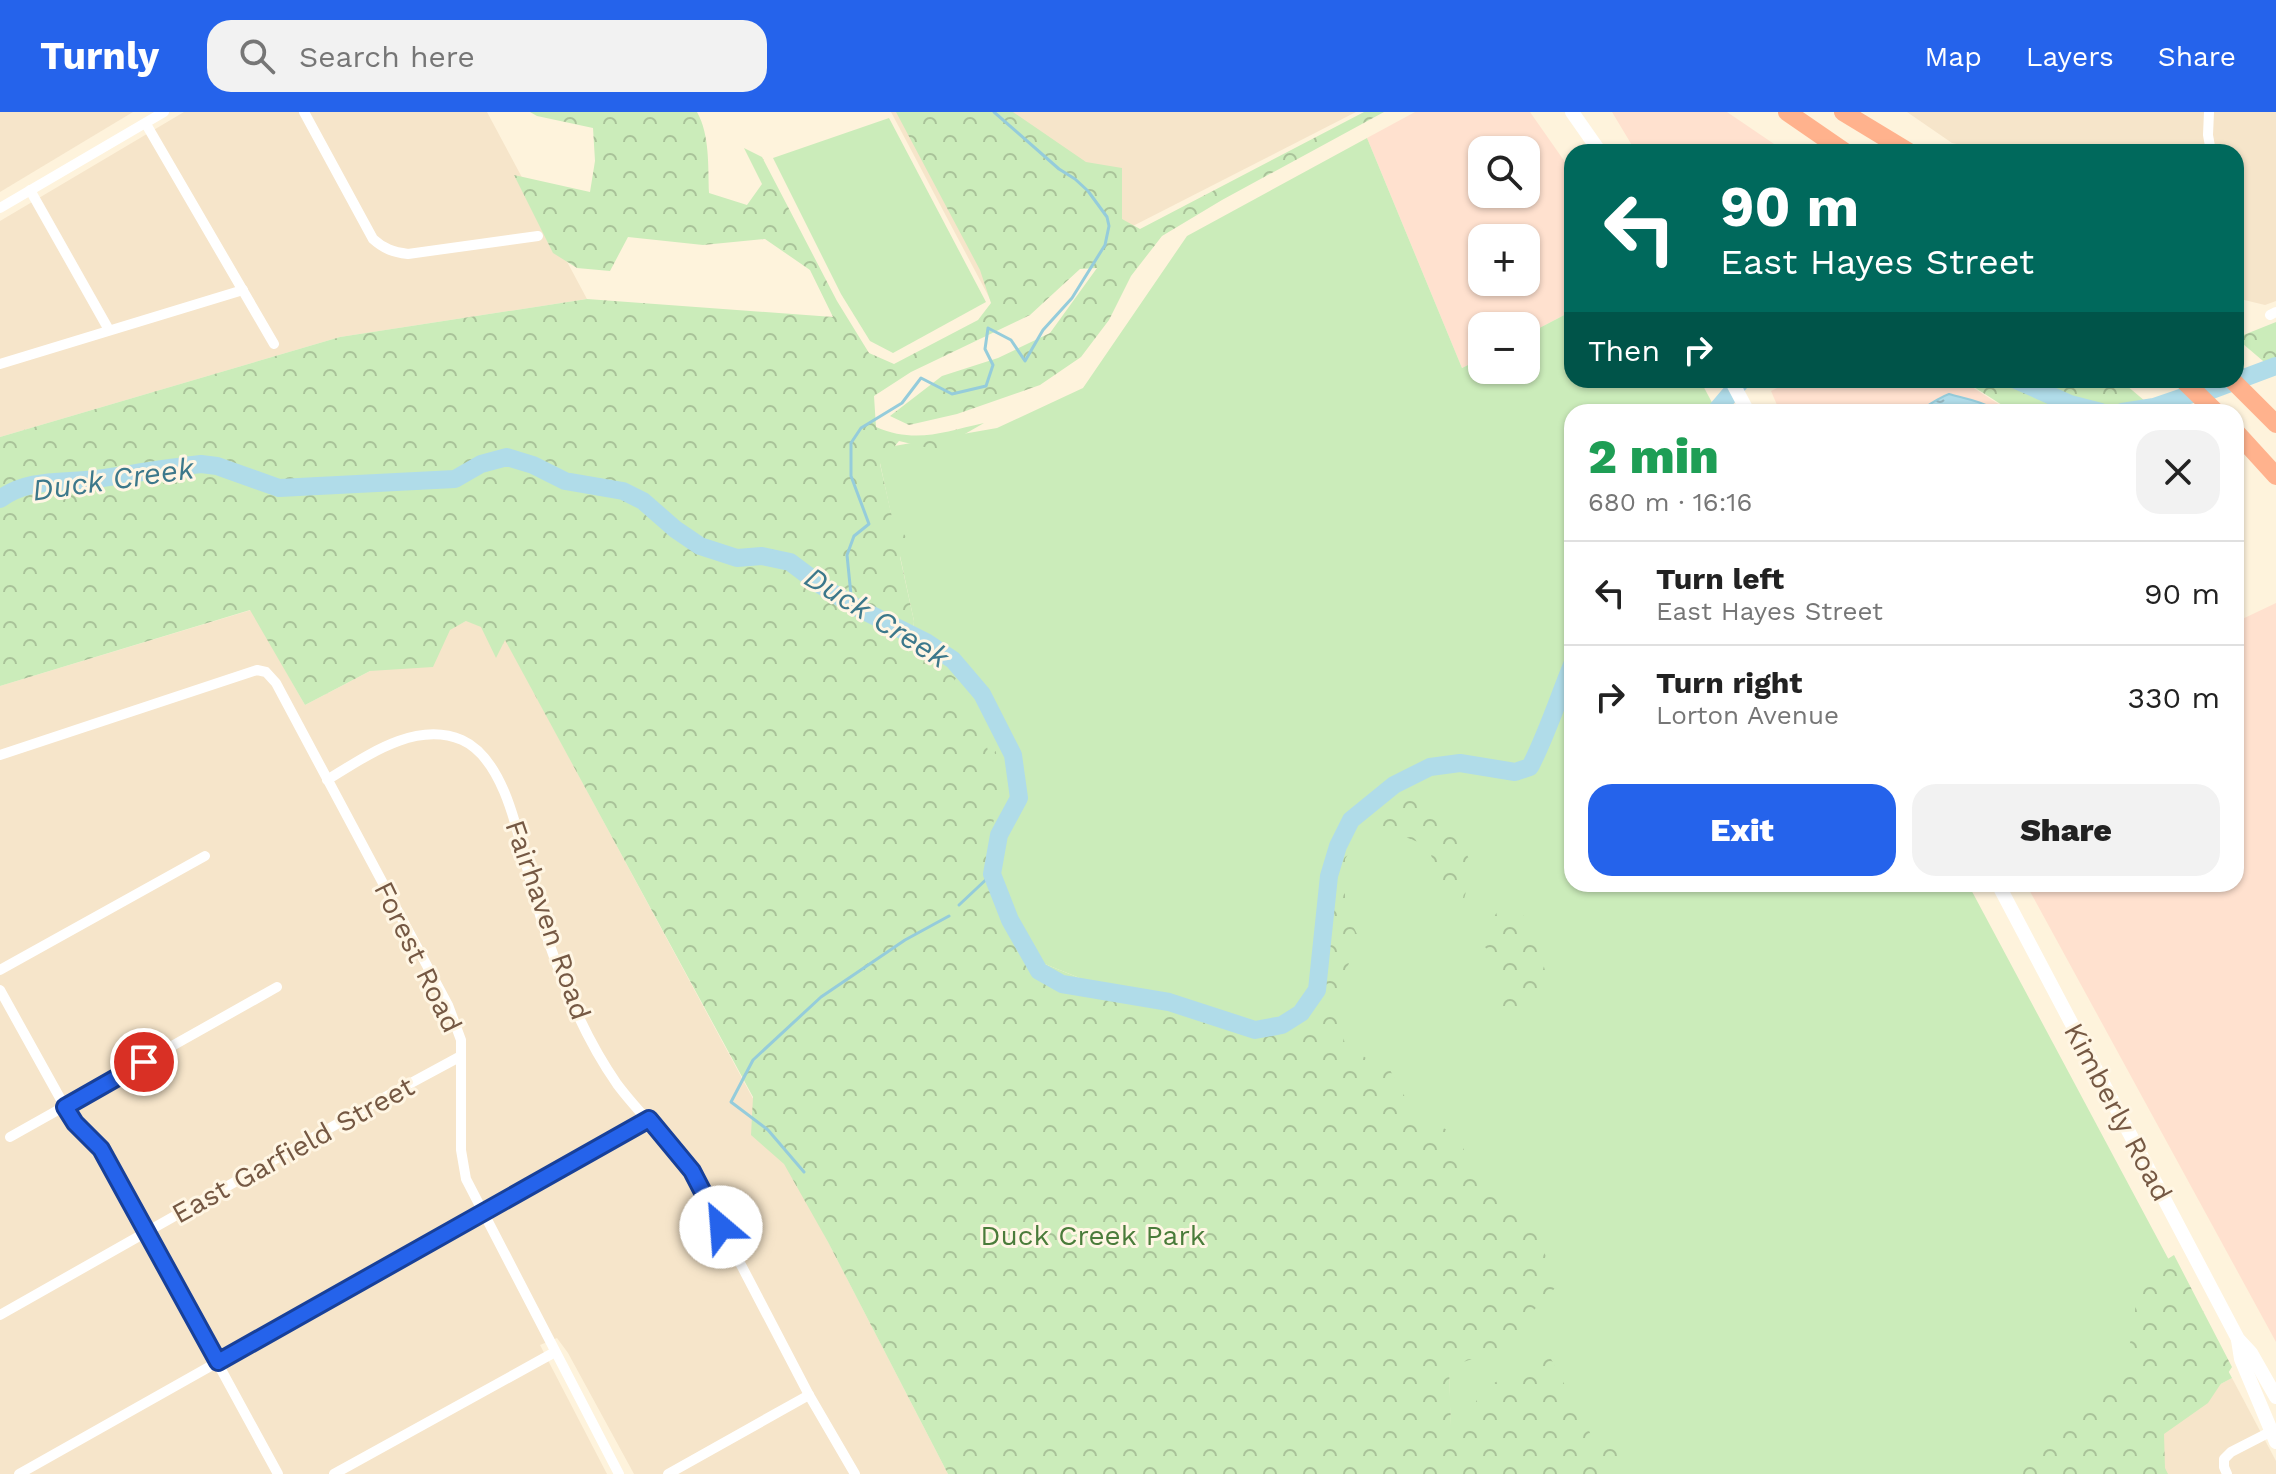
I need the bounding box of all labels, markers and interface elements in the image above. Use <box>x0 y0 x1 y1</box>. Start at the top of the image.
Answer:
search box <box>207 20 767 92</box>
text: Turnly <box>40 34 159 78</box>
icon: search <box>235 34 279 78</box>
text: Search here <box>299 39 475 74</box>
text: Map <box>1925 40 1982 73</box>
text: Layers <box>2026 40 2114 73</box>
text: Share <box>2158 40 2236 73</box>
map controls <box>1468 136 1540 384</box>
button: search <box>1468 136 1540 208</box>
text: 90 m <box>1720 174 1859 240</box>
icon: left <box>1588 176 1692 280</box>
button: + <box>1468 224 1540 296</box>
text: East Hayes Street <box>1720 241 2034 283</box>
button: − <box>1468 312 1540 384</box>
icon: right <box>1676 328 1720 372</box>
text: Then <box>1588 333 1660 368</box>
text: 2 min <box>1588 428 1719 485</box>
button: close <box>2136 430 2220 514</box>
water label: Duck Creek <box>30 450 198 508</box>
text: 680 m · 16:16 <box>1588 487 1752 517</box>
water label: Duck Creek <box>799 559 957 676</box>
text: Turn left <box>1656 561 1784 596</box>
icon: left <box>1588 571 1632 615</box>
text: 90 m <box>2144 576 2220 611</box>
text: East Hayes Street <box>1656 596 1883 626</box>
text: Turn right <box>1656 665 1802 700</box>
icon: right <box>1588 675 1632 719</box>
text: 330 m <box>2128 680 2220 715</box>
text: Lorton Avenue <box>1656 700 1839 730</box>
button: Exit <box>1588 784 1896 876</box>
button: Share <box>1912 784 2220 876</box>
street label: Fairhaven Road <box>498 816 598 1024</box>
street label: Forest Road <box>367 876 469 1038</box>
street label: Kimberly Road <box>2057 1017 2179 1207</box>
pin <box>110 1028 178 1096</box>
icon: arrive <box>122 1040 166 1084</box>
street label: East Garfield Street <box>166 1070 420 1230</box>
position arrow <box>679 1185 763 1269</box>
park label: Duck Creek Park <box>980 1219 1206 1252</box>

